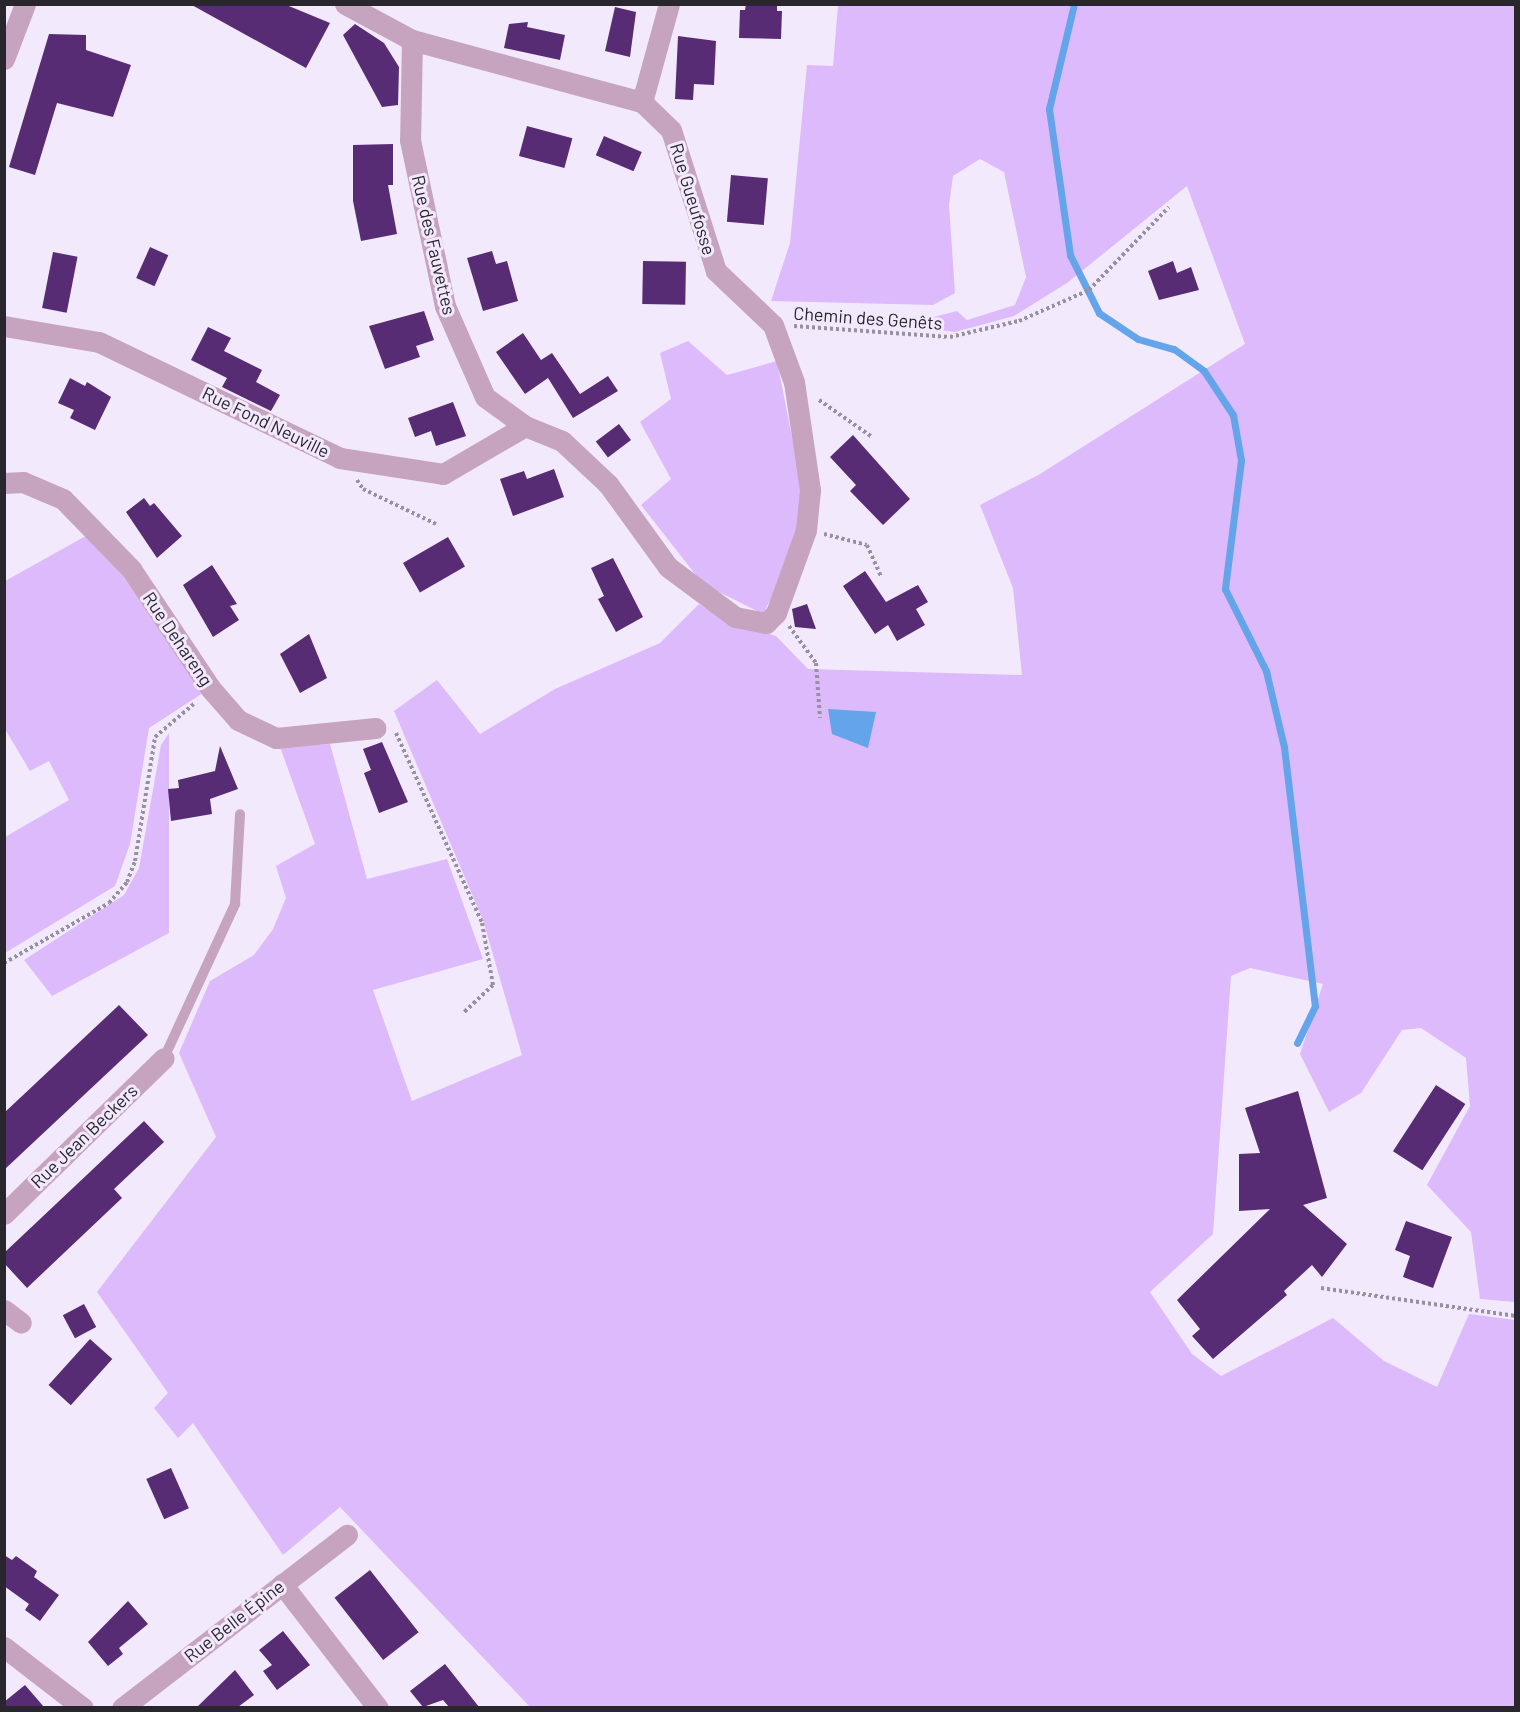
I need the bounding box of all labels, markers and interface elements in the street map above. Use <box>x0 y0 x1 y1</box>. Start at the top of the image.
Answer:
street label: Rue Gueufosse <box>666 140 720 258</box>
street label: Rue des Fauvettes <box>407 173 461 317</box>
street label: Chemin des Genêts <box>793 302 943 334</box>
street label: Rue Fond Neuville <box>199 382 333 462</box>
street label: Rue Dehareng <box>139 588 217 690</box>
street label: Rue Jean Beckers <box>26 1080 142 1192</box>
street label: Rue Belle Épine <box>180 1575 288 1667</box>

